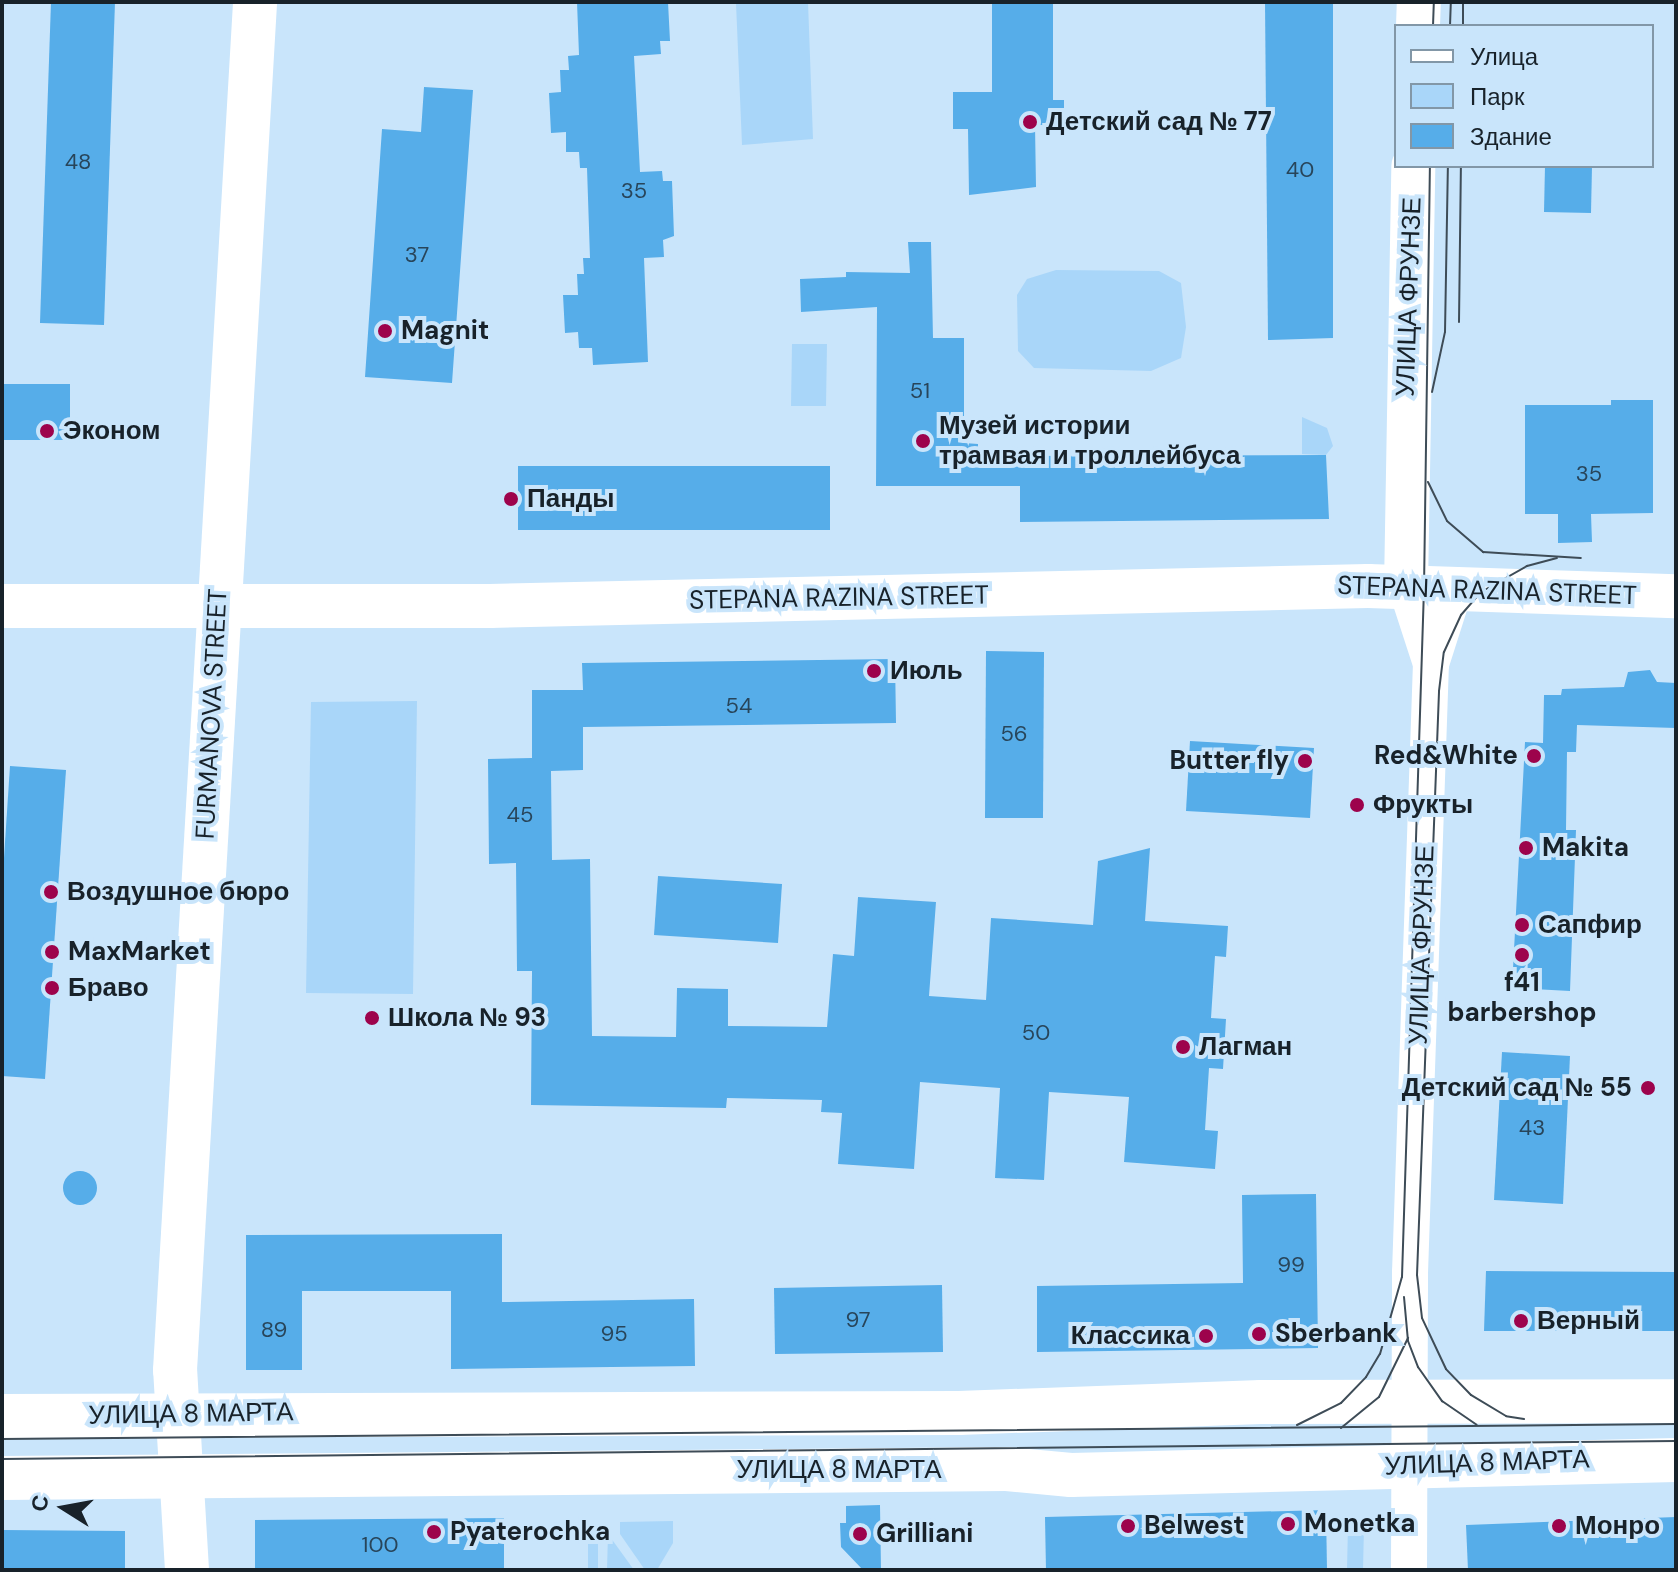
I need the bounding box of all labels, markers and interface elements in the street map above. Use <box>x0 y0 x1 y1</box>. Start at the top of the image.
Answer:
legend <box>1394 24 1654 168</box>
text: Улица <box>1470 41 1538 72</box>
text: Парк <box>1470 81 1524 112</box>
place label: Детский сад № 77 <box>1046 106 1272 138</box>
marker: Детский сад № 77 <box>1021 113 1039 131</box>
text: Здание <box>1470 121 1552 152</box>
house number: 48 <box>65 149 91 175</box>
house number: 40 <box>1286 157 1314 183</box>
house number: 35 <box>621 178 647 204</box>
street label: УЛИЦА ФРУНЗЕ <box>1390 197 1428 397</box>
house number: 37 <box>405 242 429 268</box>
place label: Magnit <box>401 315 489 347</box>
marker: Magnit <box>376 322 394 340</box>
house number: 51 <box>910 378 930 404</box>
place label: Музей истории трамвая и троллейбуса <box>939 410 1241 472</box>
place label: Эконом <box>63 415 161 447</box>
marker: Эконом <box>38 422 56 440</box>
marker: Музей истории трамвая и троллейбуса <box>914 432 932 450</box>
house number: 35 <box>1576 461 1602 487</box>
place label: Панды <box>527 483 615 515</box>
marker: Панды <box>502 490 520 508</box>
street label: STEPANA RAZINA STREET <box>1337 570 1637 612</box>
street label: STEPANA RAZINA STREET <box>689 580 989 616</box>
street label: FURMANOVA STREET <box>190 588 234 840</box>
place label: Июль <box>890 655 963 687</box>
marker: Июль <box>865 662 883 680</box>
house number: 54 <box>726 693 752 719</box>
house number: 56 <box>1000 721 1028 747</box>
place label: Red&White <box>1374 740 1518 772</box>
place label: Butter fly <box>1170 745 1289 777</box>
marker: Red&White <box>1525 747 1543 765</box>
marker: Butter fly <box>1296 752 1314 770</box>
place label: Фрукты <box>1373 789 1473 821</box>
marker: Фрукты <box>1348 796 1366 814</box>
house number: 45 <box>507 802 533 828</box>
place label: Makita <box>1542 832 1629 864</box>
marker: Makita <box>1517 839 1535 857</box>
street label: УЛИЦА ФРУНЗЕ <box>1403 845 1441 1045</box>
place label: Воздушное бюро <box>67 876 289 908</box>
marker: Воздушное бюро <box>42 883 60 901</box>
place label: Сапфир <box>1538 909 1642 941</box>
marker: Сапфир <box>1513 916 1531 934</box>
place label: MaxMarket <box>68 936 211 968</box>
marker: MaxMarket <box>43 943 61 961</box>
marker: f41 barbershop <box>1513 946 1531 964</box>
place label: f41 barbershop <box>1447 967 1597 1028</box>
place label: Браво <box>68 972 149 1004</box>
marker: Браво <box>43 979 61 997</box>
place label: Школа № 93 <box>388 1002 546 1034</box>
marker: Школа № 93 <box>363 1009 381 1027</box>
house number: 50 <box>1022 1020 1050 1046</box>
place label: Лагман <box>1199 1031 1292 1063</box>
marker: Лагман <box>1174 1038 1192 1056</box>
place label: Детский сад № 55 <box>1402 1072 1632 1104</box>
marker: Детский сад № 55 <box>1639 1079 1657 1097</box>
house number: 43 <box>1519 1115 1545 1141</box>
house number: 99 <box>1277 1252 1305 1278</box>
place label: Верный <box>1537 1305 1640 1337</box>
house number: 97 <box>846 1307 870 1333</box>
marker: Верный <box>1512 1312 1530 1330</box>
house number: 89 <box>261 1317 287 1343</box>
place label: Sberbank <box>1275 1318 1397 1350</box>
place label: Классика <box>1071 1320 1190 1352</box>
house number: 95 <box>600 1321 628 1347</box>
marker: Sberbank <box>1250 1325 1268 1343</box>
marker: Классика <box>1197 1327 1215 1345</box>
street label: УЛИЦА 8 МАРТА <box>88 1397 294 1431</box>
street label: УЛИЦА 8 МАРТА <box>1384 1444 1590 1482</box>
street label: УЛИЦА 8 МАРТА <box>736 1454 942 1486</box>
north arrow <box>24 1468 104 1548</box>
text: С <box>24 1493 56 1514</box>
place label: Monetka <box>1304 1508 1415 1540</box>
place label: Belwest <box>1144 1510 1244 1542</box>
place label: Монро <box>1575 1510 1660 1542</box>
marker: Monetka <box>1279 1515 1297 1533</box>
place label: Pyaterochka <box>450 1516 610 1548</box>
marker: Belwest <box>1119 1517 1137 1535</box>
marker: Монро <box>1550 1517 1568 1535</box>
place label: Grilliani <box>876 1518 973 1550</box>
marker: Pyaterochka <box>425 1523 443 1541</box>
marker: Grilliani <box>851 1525 869 1543</box>
house number: 100 <box>362 1532 398 1558</box>

